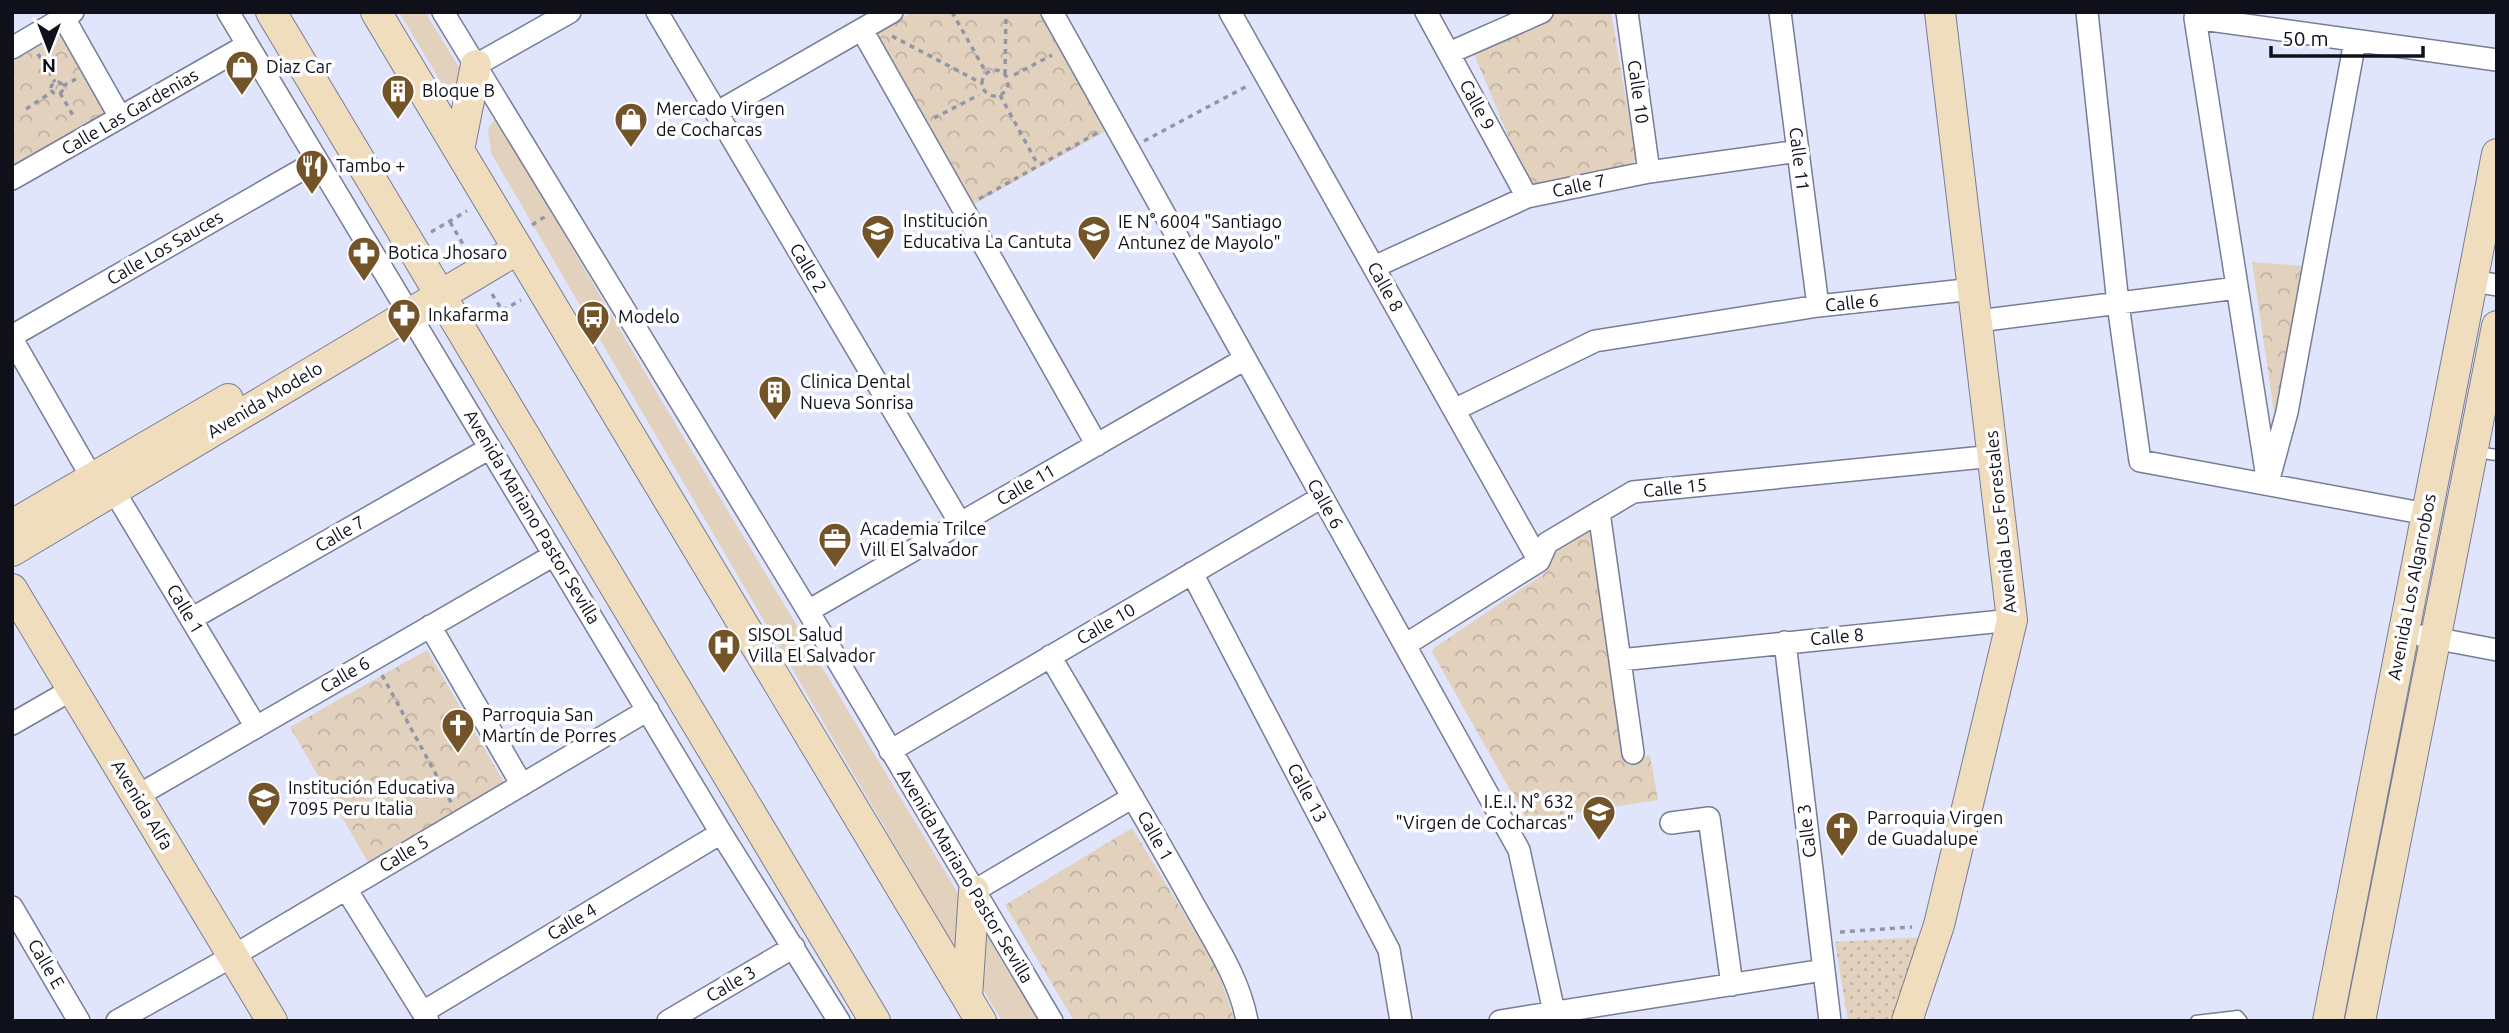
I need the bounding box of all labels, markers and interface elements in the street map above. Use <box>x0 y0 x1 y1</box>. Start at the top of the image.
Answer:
north arrow <box>14 14 84 84</box>
scale bar <box>2271 14 2423 58</box>
text: 50 m <box>2282 26 2329 50</box>
shop icon: Diaz Car <box>223 48 261 97</box>
text: N <box>42 55 56 77</box>
place label: Diaz Car <box>266 56 332 76</box>
street label: Calle 10 <box>1625 59 1653 125</box>
street label: Calle Las Gardenias <box>58 64 201 158</box>
building icon: Bloque B <box>379 72 417 121</box>
street label: Calle 9 <box>1456 76 1499 133</box>
place label: Bloque B <box>422 80 495 100</box>
place label: Mercado Virgen de Cocharcas <box>656 98 785 139</box>
shop icon: Mercado Virgen de Cocharcas <box>612 100 650 149</box>
street label: Calle 11 <box>1786 126 1814 192</box>
restaurant icon: Tambo + <box>293 147 331 196</box>
place label: Tambo + <box>336 155 405 175</box>
street label: Calle 7 <box>1550 170 1607 200</box>
street label: Calle Los Sauces <box>103 206 226 288</box>
place label: Institución Educativa La Cantuta <box>903 210 1072 251</box>
place label: IE N° 6004 "Santiago Antunez de Mayolo" <box>1118 211 1282 252</box>
school or university icon: Institución Educativa La Cantuta <box>859 212 897 261</box>
school or university icon: IE N° 6004 "Santiago Antunez de Mayolo" <box>1075 213 1113 262</box>
pharmacy icon: Botica Jhosaro <box>345 234 383 283</box>
street label: Calle 2 <box>786 239 831 296</box>
place label: Botica Jhosaro <box>388 242 507 262</box>
street label: Calle 8 <box>1364 258 1408 315</box>
street label: Calle 6 <box>1824 289 1880 315</box>
pharmacy icon: Inkafarma <box>385 296 423 345</box>
bus stop icon: Modelo <box>574 298 612 347</box>
place label: Inkafarma <box>428 304 509 324</box>
place label: Modelo <box>618 306 680 326</box>
street label: Avenida Modelo <box>203 357 326 441</box>
place label: Clinica Dental Nueva Sonrisa <box>800 371 914 412</box>
building icon: Clinica Dental Nueva Sonrisa <box>756 373 794 422</box>
street label: Avenida Mariano Pastor Sevilla <box>461 406 605 627</box>
street label: Avenida Los Forestales <box>1980 430 2020 614</box>
street label: Calle 11 <box>993 459 1058 509</box>
street label: Calle 15 <box>1642 474 1708 500</box>
street label: Calle 6 <box>1304 475 1348 532</box>
street label: Avenida Los Algarrobos <box>2383 492 2439 682</box>
street label: Calle 7 <box>311 511 368 555</box>
place label: Academia Trilce Vill El Salvador <box>860 518 987 559</box>
office icon: Academia Trilce Vill El Salvador <box>816 520 854 569</box>
street label: Calle 1 <box>163 580 208 637</box>
street label: Calle 10 <box>1073 598 1138 648</box>
place label: SISOL Salud Villa El Salvador <box>748 624 876 665</box>
street label: Calle 8 <box>1809 624 1865 648</box>
hospital icon: SISOL Salud Villa El Salvador <box>705 626 743 675</box>
street label: Calle 6 <box>316 652 373 696</box>
place label: Parroquia San Martín de Porres <box>482 704 617 745</box>
church icon: Parroquia San Martín de Porres <box>439 706 477 755</box>
street label: Avenida Alfa <box>108 756 177 853</box>
street label: Calle 13 <box>1284 760 1332 826</box>
street label: Avenida Mariano Pastor Sevilla <box>894 765 1038 986</box>
place label: Institución Educativa 7095 Peru Italia <box>288 777 455 818</box>
school or university icon: Institución Educativa 7095 Peru Italia <box>245 779 283 828</box>
place label: I.E.I. N° 632 "Virgen de Cocharcas" <box>1395 791 1574 832</box>
school or university icon: I.E.I. N° 632 "Virgen de Cocharcas" <box>1580 793 1618 842</box>
street label: Calle 3 <box>1793 803 1819 859</box>
street label: Calle 1 <box>1134 807 1178 864</box>
place label: Parroquia Virgen de Guadalupe <box>1867 807 2003 848</box>
church icon: Parroquia Virgen de Guadalupe <box>1823 809 1861 858</box>
street label: Calle 5 <box>375 831 432 876</box>
street label: Calle 4 <box>543 899 600 944</box>
street label: Calle E <box>25 935 69 992</box>
street label: Calle 3 <box>702 961 759 1005</box>

